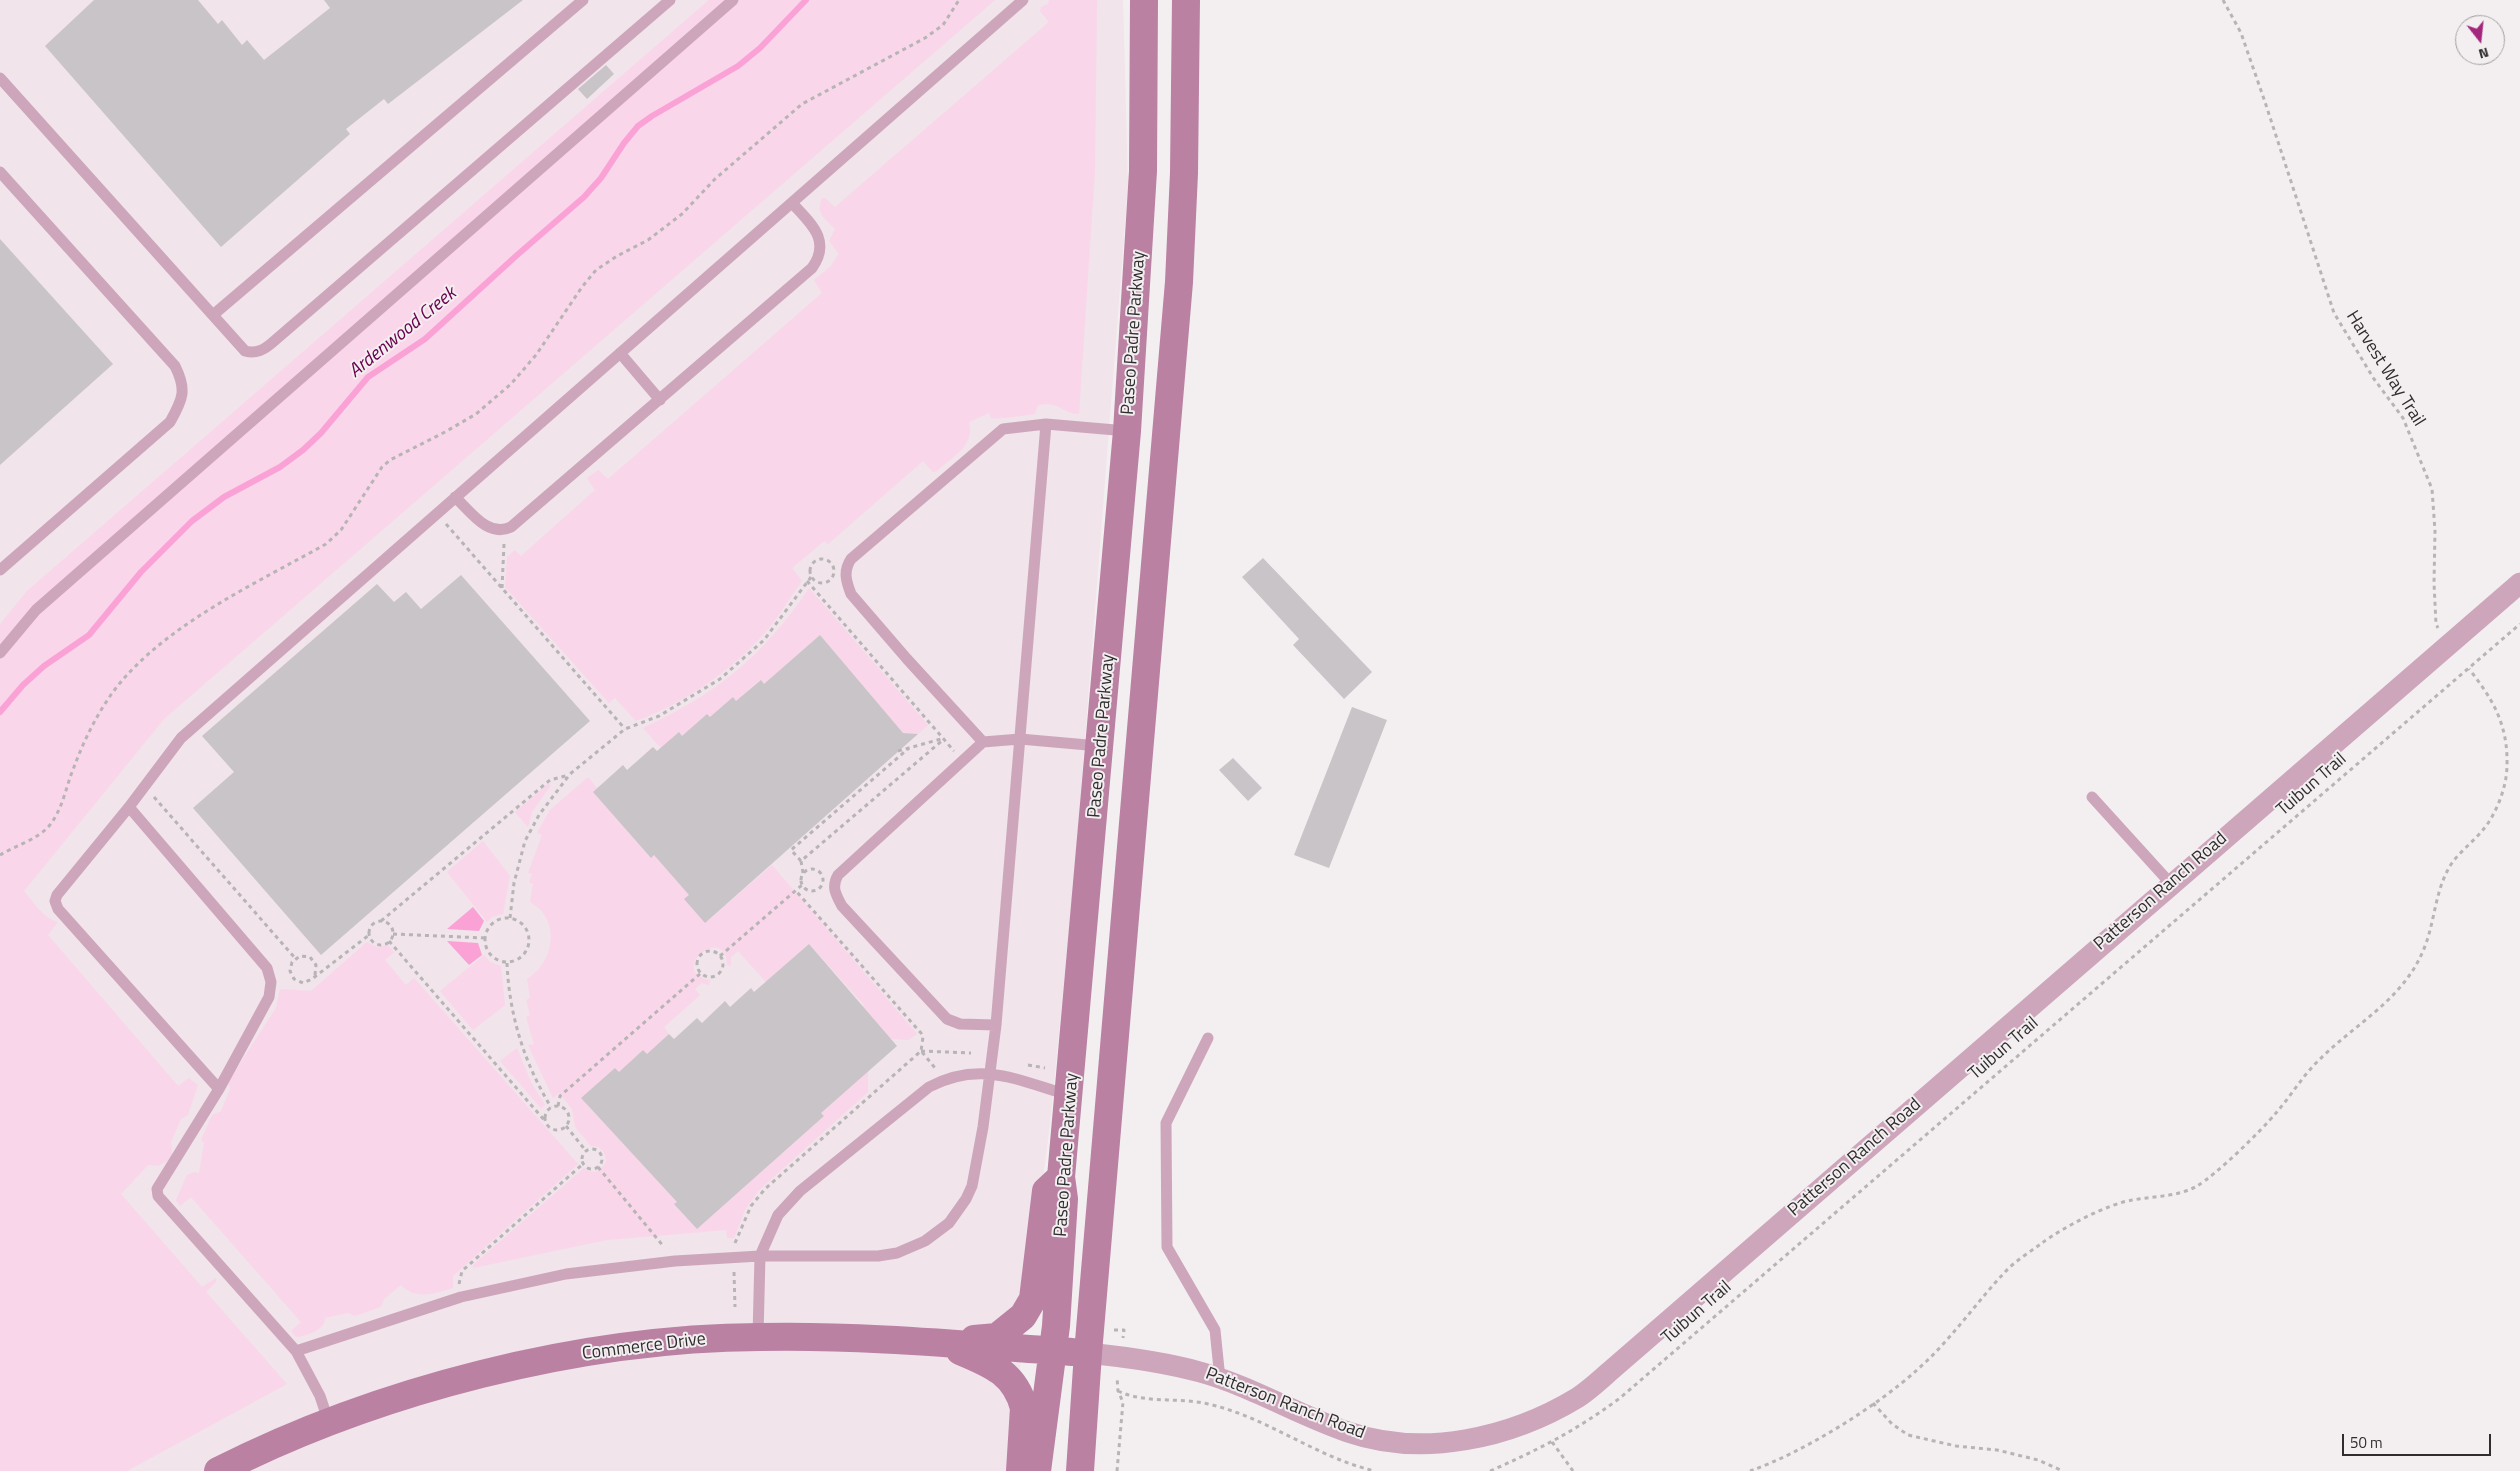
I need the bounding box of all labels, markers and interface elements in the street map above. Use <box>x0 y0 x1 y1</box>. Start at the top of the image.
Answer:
north arrow <box>2455 15 2505 65</box>
text: N <box>2476 43 2492 65</box>
street label: Paseo Padre Parkway <box>1117 250 1151 416</box>
water label: Ardenwood Creek <box>345 283 461 383</box>
street label: Harvest Way Trail <box>2341 307 2429 431</box>
street label: Paseo Padre Parkway <box>1084 653 1120 819</box>
street label: Tuibun Trail <box>2273 749 2351 821</box>
street label: Patterson Ranch Road <box>2090 828 2232 956</box>
street label: Tuibun Trail <box>1965 1013 2043 1085</box>
street label: Paseo Padre Parkway <box>1050 1072 1084 1238</box>
street label: Patterson Ranch Road <box>1784 1094 1926 1222</box>
street label: Tuibun Trail <box>1658 1277 1736 1349</box>
street label: Commerce Drive <box>581 1329 707 1365</box>
street label: Patterson Ranch Road <box>1202 1364 1368 1444</box>
scale bar <box>2345 1424 2494 1456</box>
text: 50 m <box>2350 1431 2383 1454</box>

